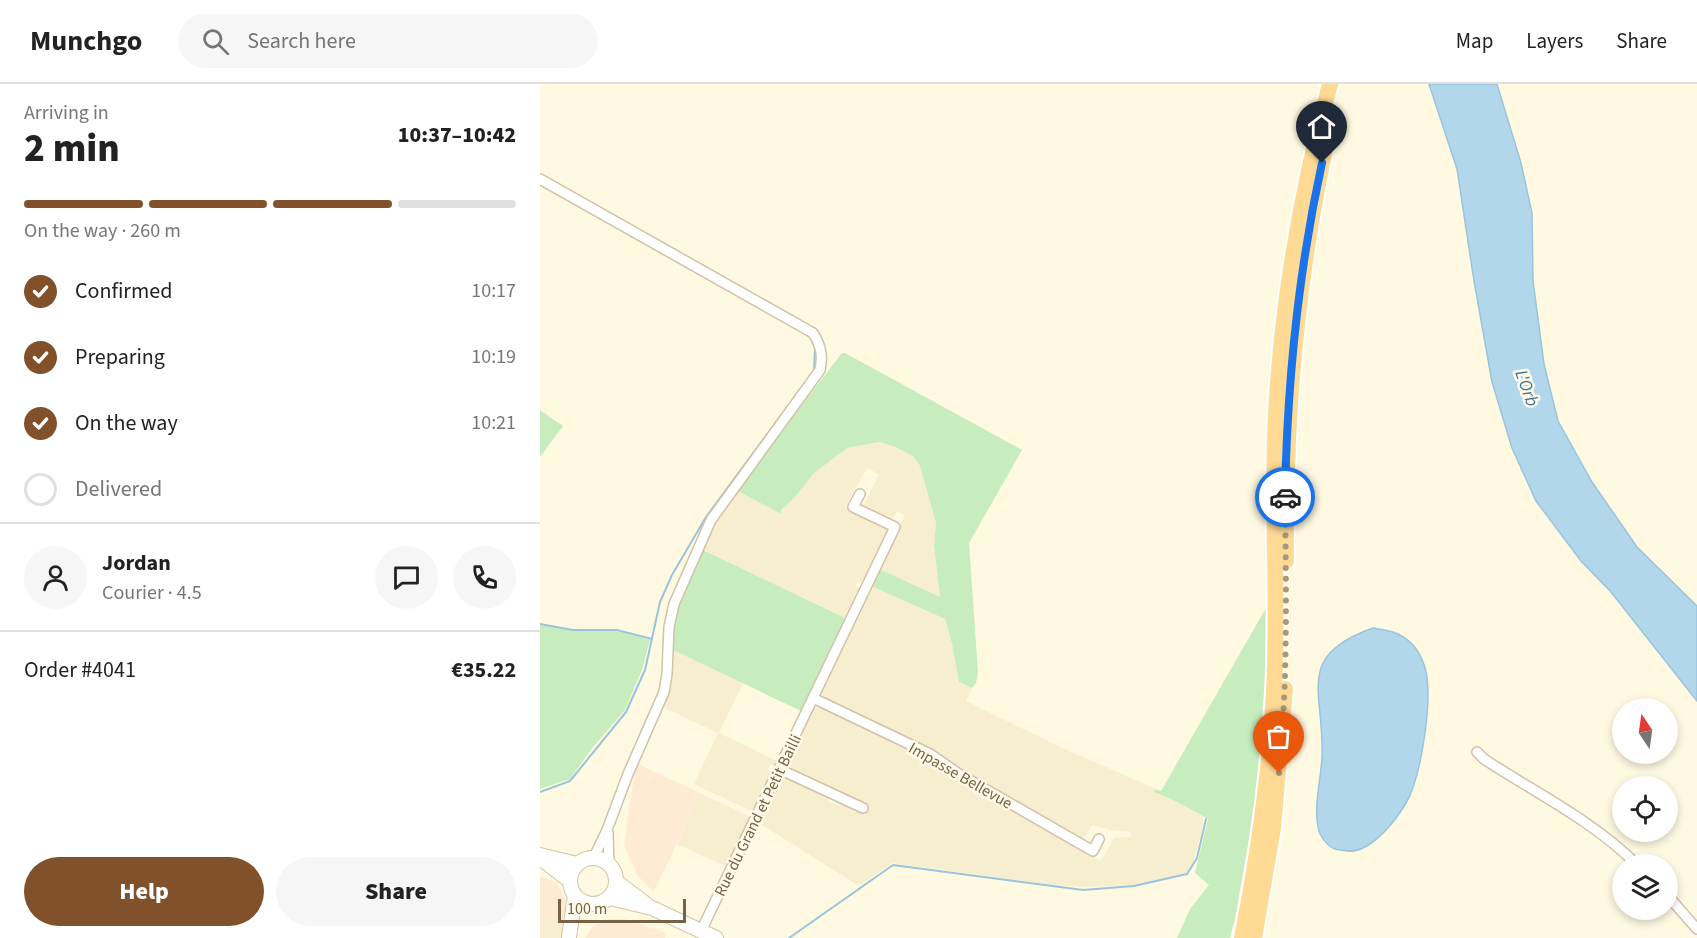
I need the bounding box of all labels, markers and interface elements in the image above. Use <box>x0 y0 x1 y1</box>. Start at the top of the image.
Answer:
search box <box>178 14 598 68</box>
text: Munchgo <box>30 21 142 61</box>
icon: search <box>199 25 232 58</box>
text: Search here <box>247 25 356 57</box>
text: Map <box>1456 26 1493 56</box>
text: Layers <box>1526 26 1583 56</box>
text: Share <box>1616 26 1667 56</box>
text: Arriving in <box>24 99 109 127</box>
pin <box>1296 101 1347 163</box>
icon: home <box>1305 110 1338 143</box>
text: 10:37–10:42 <box>398 119 516 151</box>
text: 2 min <box>24 121 120 177</box>
text: On the way · 260 m <box>24 217 181 245</box>
icon: check <box>24 275 57 308</box>
text: Confirmed <box>75 275 172 307</box>
text: 10:17 <box>471 277 516 305</box>
icon: check <box>24 341 57 374</box>
text: Preparing <box>75 341 165 373</box>
text: 10:19 <box>471 343 516 371</box>
water label: L'Orb <box>1508 366 1545 410</box>
icon: check <box>24 407 57 440</box>
text: On the way <box>75 407 178 439</box>
text: 10:21 <box>471 409 516 437</box>
courier <box>1255 467 1315 527</box>
text: Delivered <box>75 473 162 505</box>
icon: car <box>1269 481 1302 514</box>
button: person <box>24 546 87 609</box>
button: chat <box>375 546 438 609</box>
button: phone <box>453 546 516 609</box>
text: Jordan <box>102 547 171 579</box>
text: Courier · 4.5 <box>102 579 202 607</box>
text: Order #4041 <box>24 654 136 686</box>
text: €35.22 <box>451 654 516 686</box>
north arrow <box>1612 698 1678 764</box>
map controls <box>1612 698 1678 920</box>
pin <box>1253 711 1304 773</box>
icon: bag <box>1262 720 1295 753</box>
street label: Rue du Grand et Petit Bailli <box>709 731 807 900</box>
street label: Impasse Bellevue <box>905 737 1016 815</box>
button: locate <box>1612 776 1678 842</box>
button: layers <box>1612 854 1678 920</box>
button: Help <box>24 857 264 926</box>
button: Share <box>276 857 516 926</box>
scale bar <box>558 896 686 924</box>
text: 100 m <box>567 898 607 920</box>

